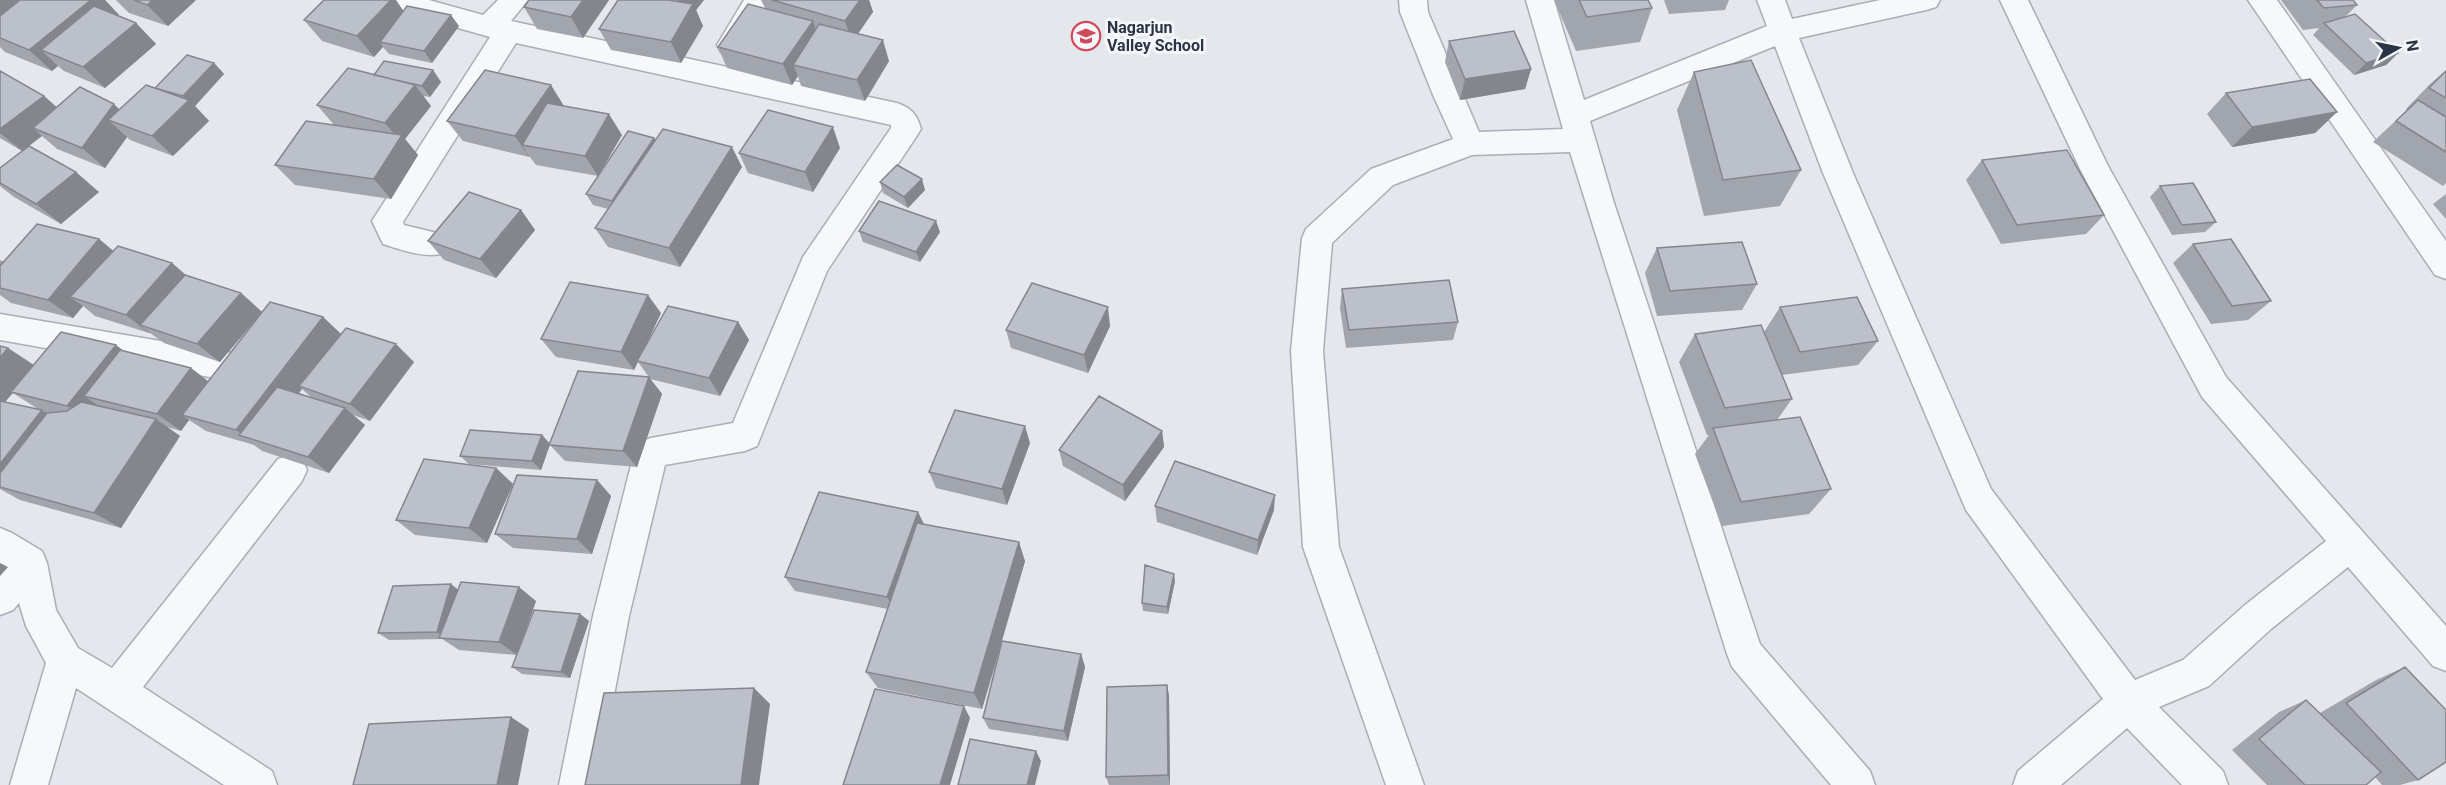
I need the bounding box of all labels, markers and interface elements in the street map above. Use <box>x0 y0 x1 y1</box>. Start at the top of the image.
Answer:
place label: Nagarjun Valley School <box>1107 18 1204 55</box>
north arrow <box>2368 18 2428 78</box>
school or university icon: Nagarjun Valley School <box>1070 20 1102 52</box>
text: N <box>2402 39 2423 53</box>

